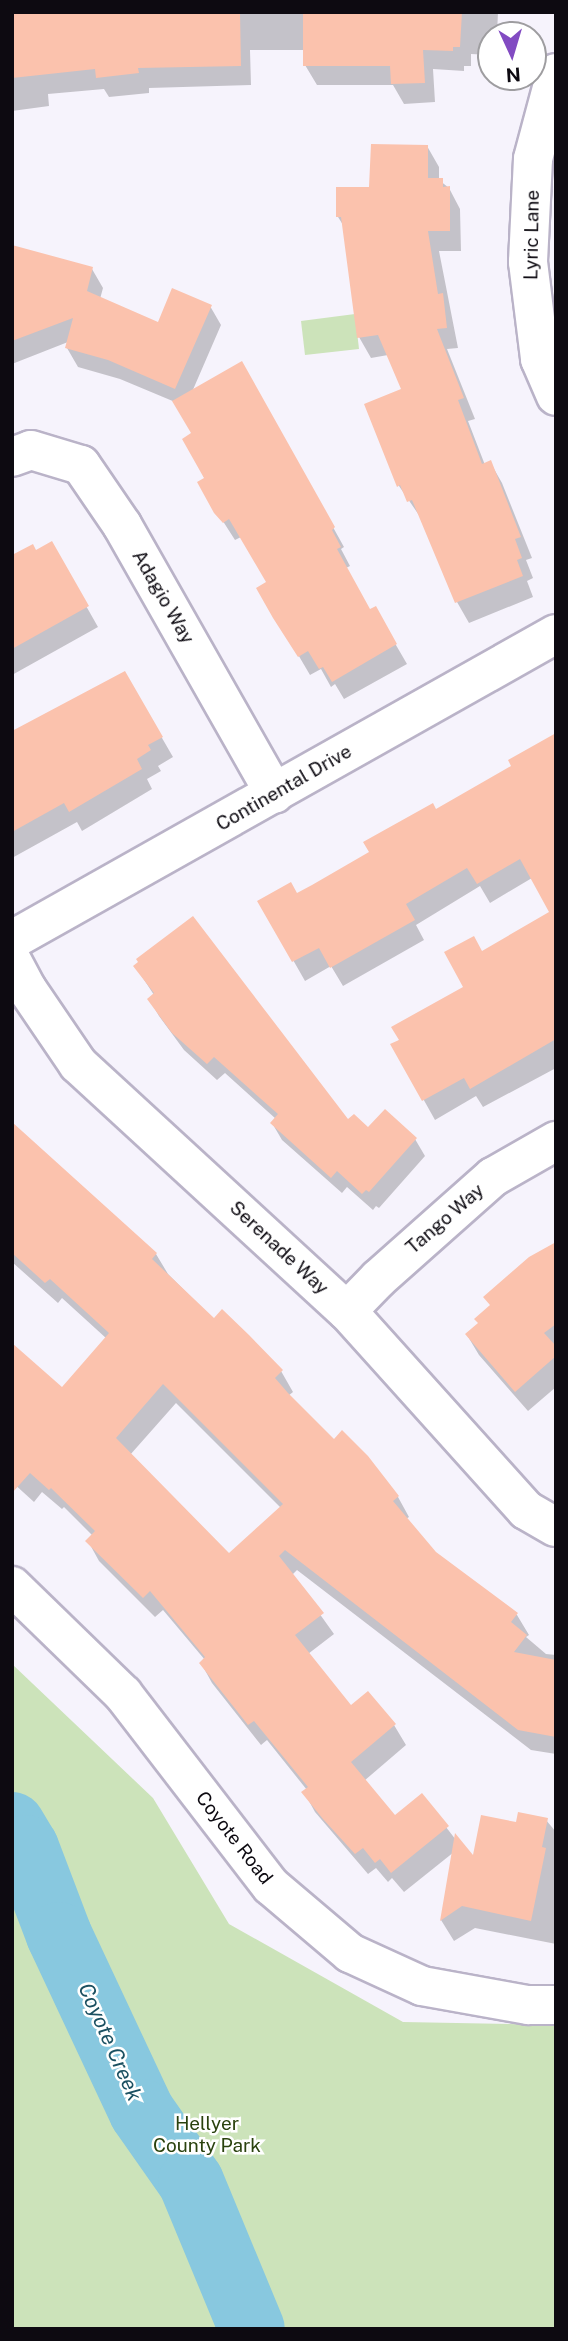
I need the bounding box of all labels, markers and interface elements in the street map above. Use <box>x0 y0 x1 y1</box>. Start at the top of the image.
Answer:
north arrow <box>477 21 547 91</box>
text: N <box>505 63 522 86</box>
street label: Lyric Lane <box>520 190 544 280</box>
street label: Adagio Way <box>127 546 199 648</box>
street label: Continental Drive <box>212 740 356 836</box>
street label: Tango Way <box>401 1179 489 1259</box>
street label: Serenade Way <box>225 1196 333 1300</box>
street label: Coyote Road <box>191 1787 277 1889</box>
water label: Coyote Creek <box>73 1979 147 2105</box>
park label: Hellyer County Park <box>153 2113 261 2157</box>

